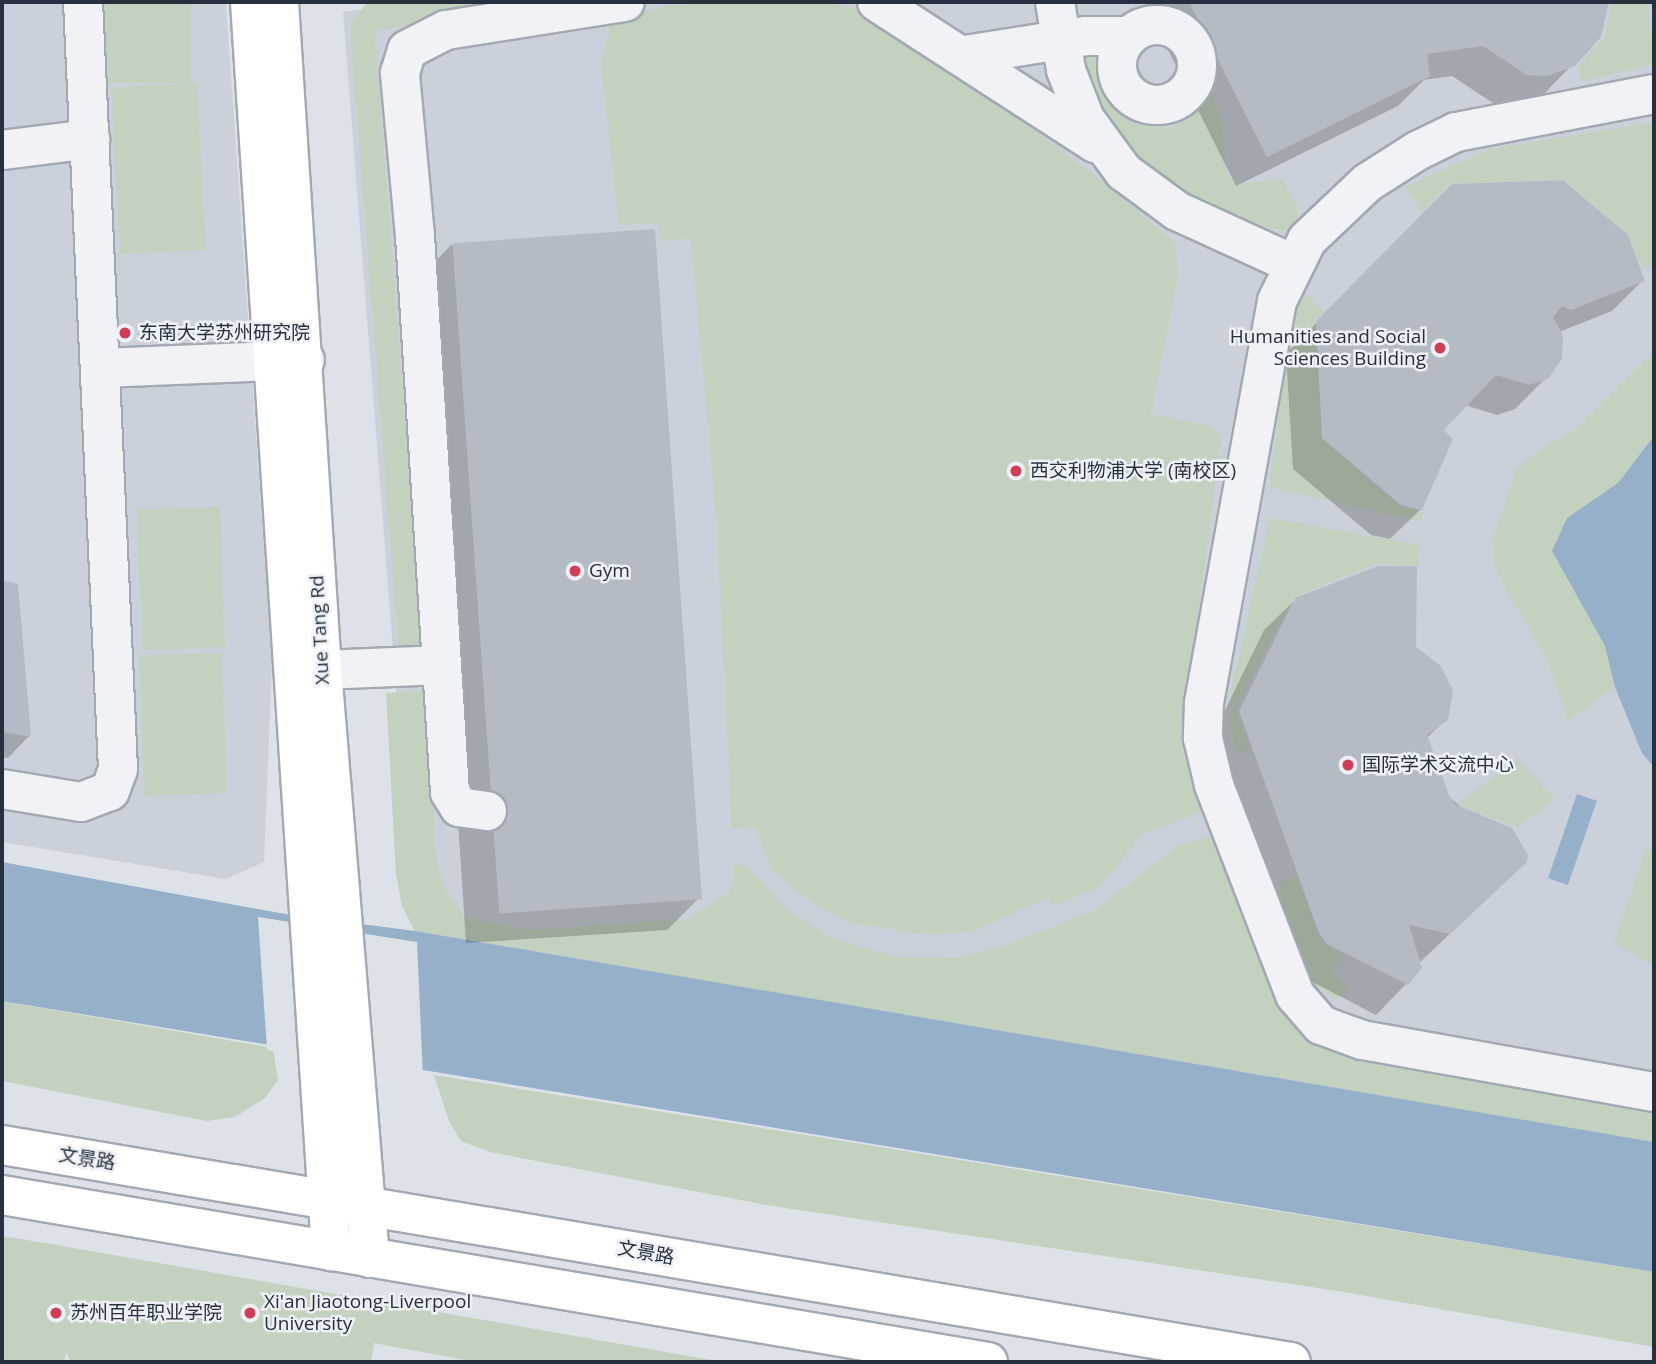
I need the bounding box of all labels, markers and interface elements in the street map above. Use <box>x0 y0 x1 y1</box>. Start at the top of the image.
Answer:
place label: 东南大学苏州研究院 <box>139 322 310 344</box>
marker: 东南大学苏州研究院 <box>117 325 133 341</box>
place label: Humanities and Social Sciences Building <box>1230 326 1426 370</box>
marker: Humanities and Social Sciences Building <box>1432 340 1448 356</box>
place label: 西交利物浦大学 (南校区) <box>1030 460 1236 482</box>
marker: 西交利物浦大学 (南校区) <box>1008 463 1024 479</box>
place label: Gym <box>589 560 630 582</box>
marker: Gym <box>567 563 583 579</box>
street label: Xue Tang Rd <box>306 575 334 685</box>
place label: 国际学术交流中心 <box>1362 754 1514 776</box>
marker: 国际学术交流中心 <box>1340 757 1356 773</box>
street label: 文景路 <box>57 1143 117 1175</box>
street label: 文景路 <box>616 1237 676 1269</box>
place label: Xi'an Jiaotong-Liverpool University <box>264 1291 471 1335</box>
place label: 苏州百年职业学院 <box>70 1302 222 1324</box>
marker: 苏州百年职业学院 <box>48 1305 64 1321</box>
marker: Xi'an Jiaotong-Liverpool University <box>242 1305 258 1321</box>

